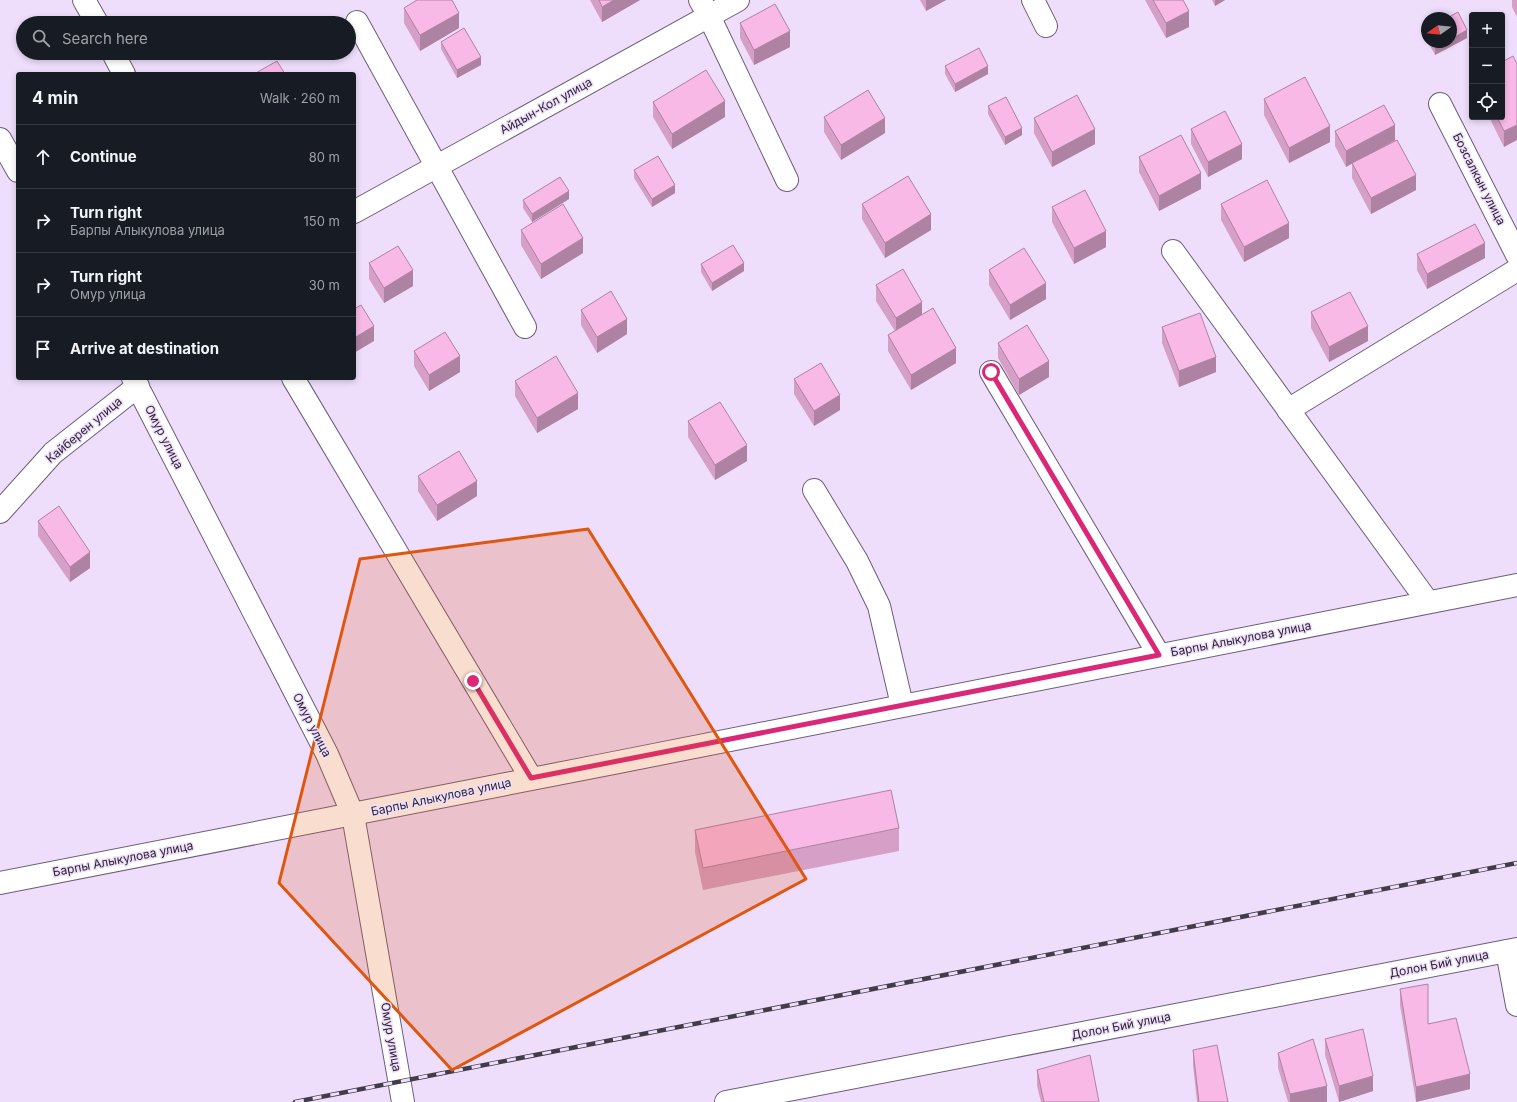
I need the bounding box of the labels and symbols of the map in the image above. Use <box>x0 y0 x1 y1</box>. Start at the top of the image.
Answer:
north arrow <box>1421 12 1457 48</box>
street label: Айдын-Кол улица <box>497 74 595 137</box>
street label: Бозсалкын улица <box>1450 130 1509 227</box>
route start <box>982 363 1000 381</box>
street label: Кайберен улица <box>43 393 125 466</box>
street label: Омур улица <box>142 402 187 471</box>
street label: Барпы Алыкулова улица <box>1169 618 1312 660</box>
route end <box>464 672 482 690</box>
street label: Омур улица <box>290 690 335 759</box>
street label: Барпы Алыкулова улица <box>369 774 512 819</box>
street label: Барпы Алыкулова улица <box>51 838 194 880</box>
street label: Долон Бий улица <box>1388 947 1490 981</box>
street label: Омур улица <box>378 1001 405 1073</box>
street label: Долон Бий улица <box>1070 1009 1172 1043</box>

